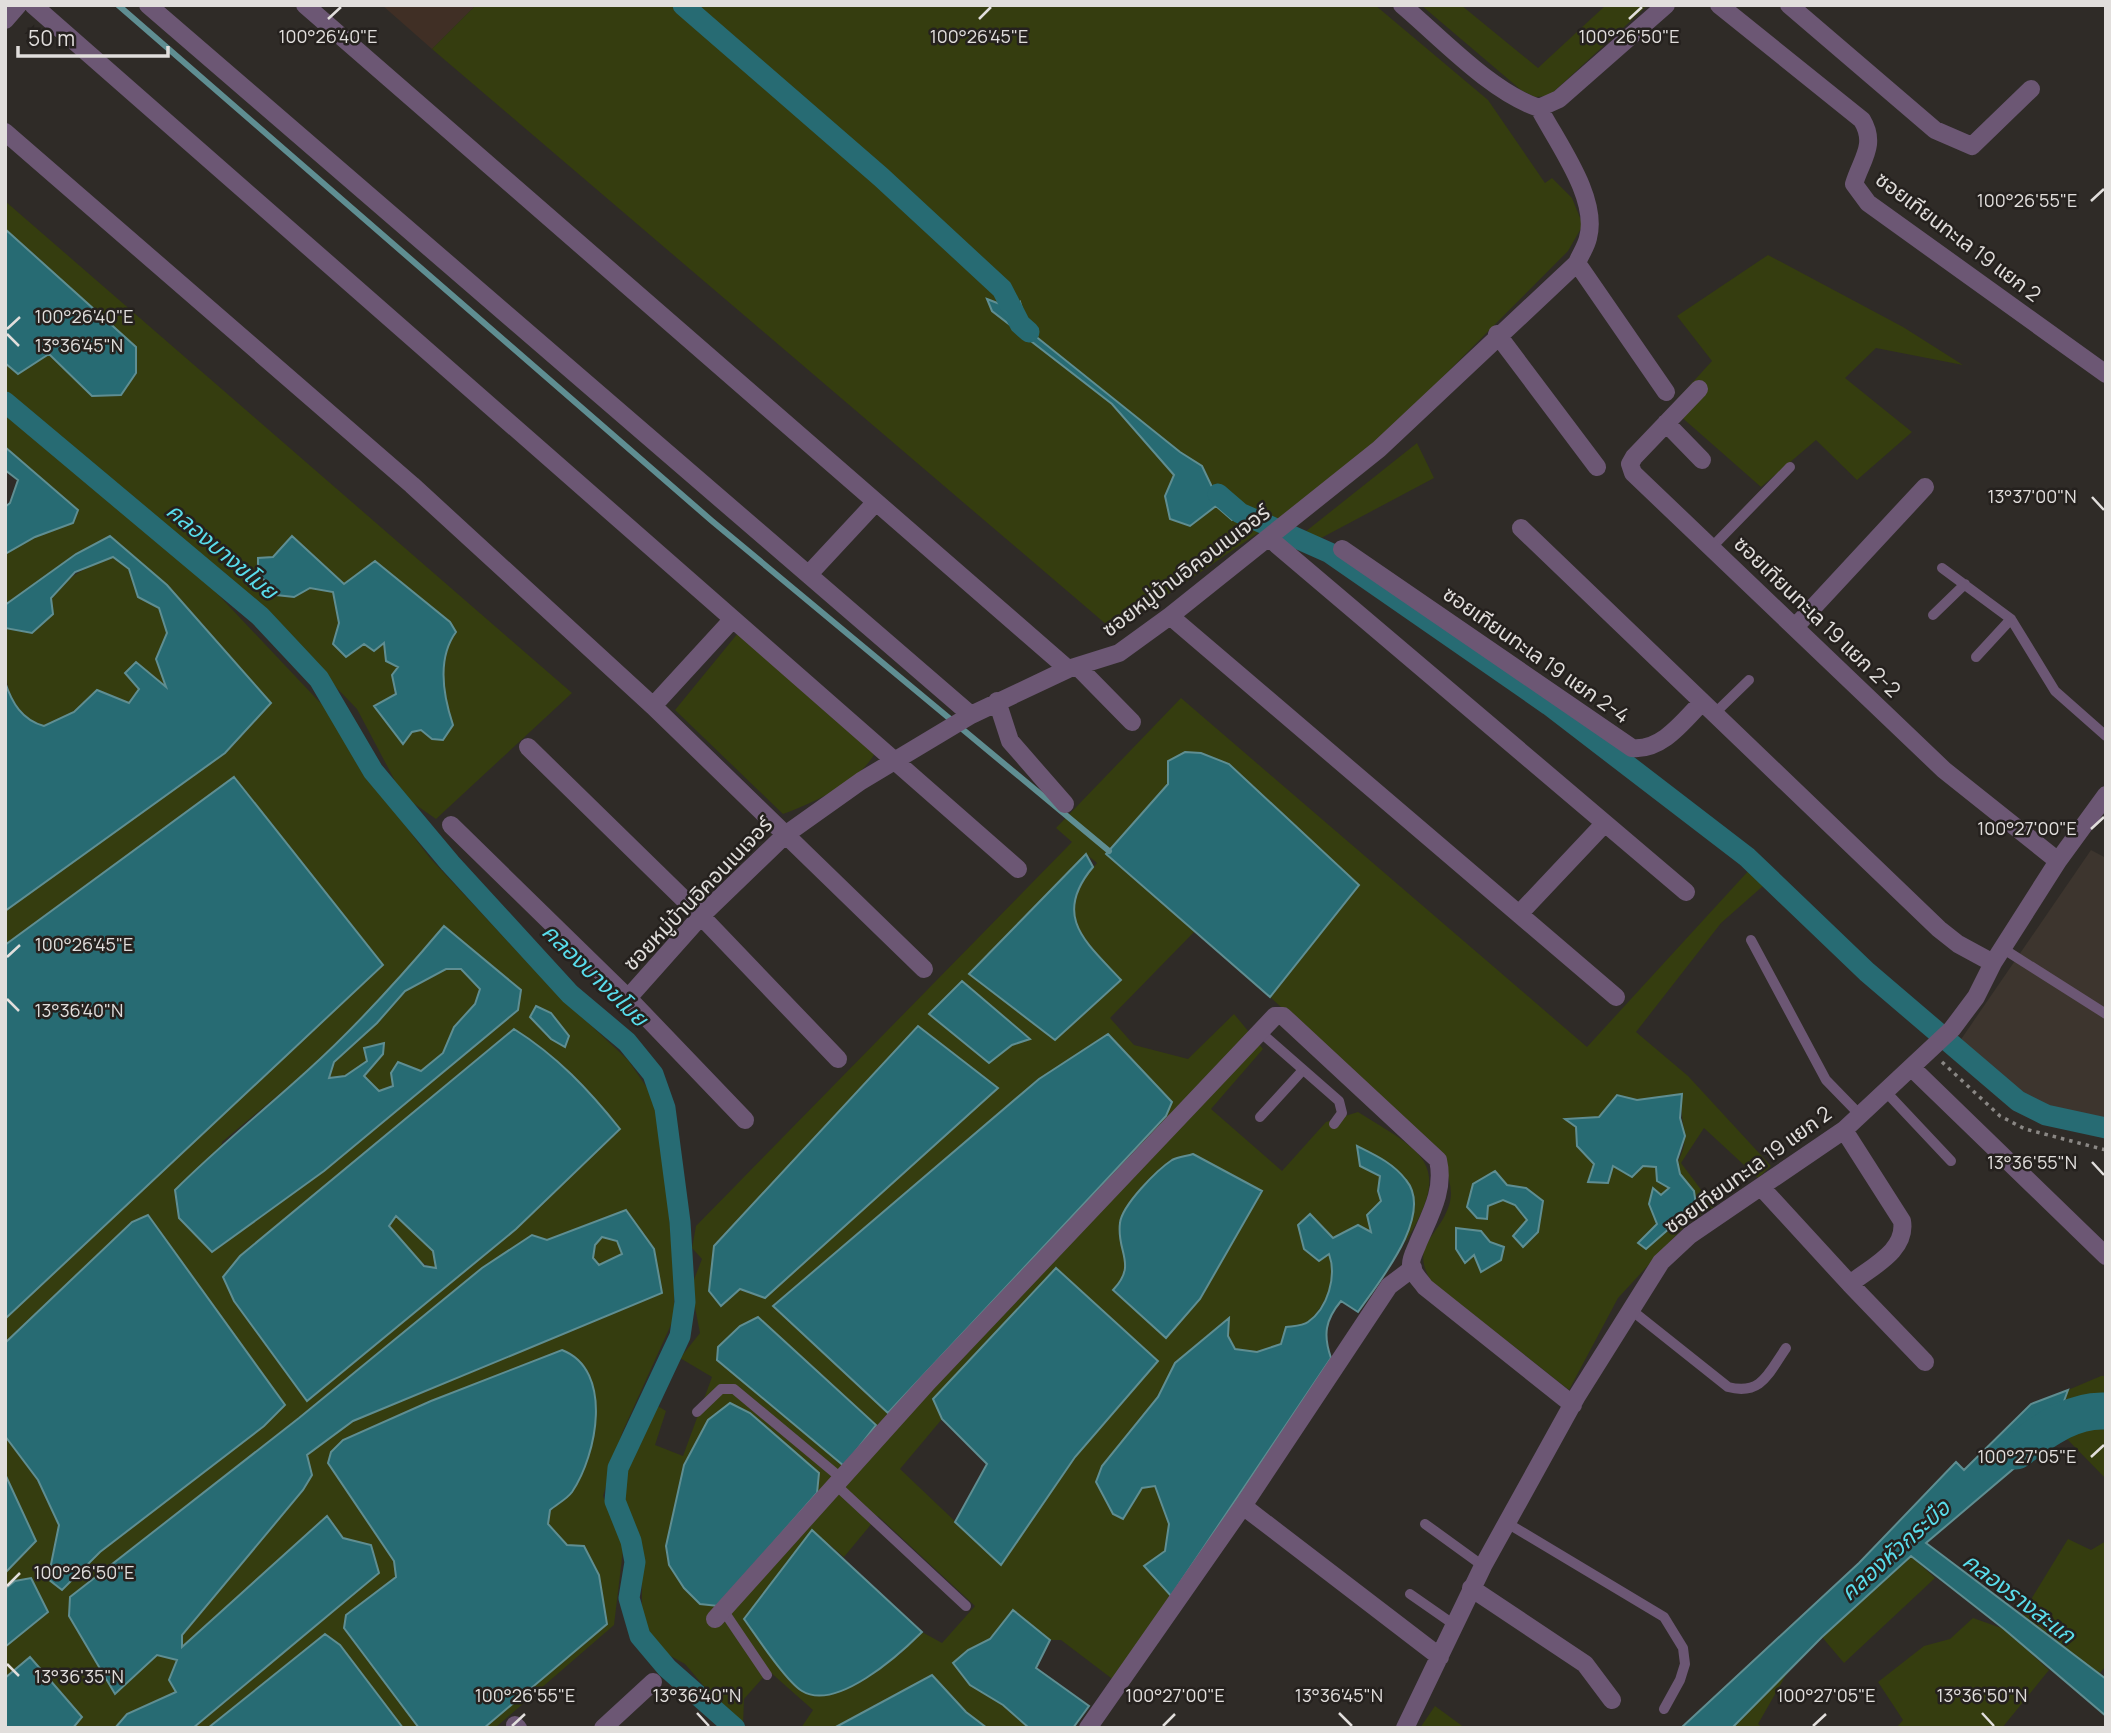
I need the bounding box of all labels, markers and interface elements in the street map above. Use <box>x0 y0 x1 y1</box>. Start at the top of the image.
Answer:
scale bar <box>18 14 168 58</box>
text: 50 m <box>28 24 75 52</box>
text: 100°26'40"E <box>278 24 378 48</box>
text: 100°26'45"E <box>930 24 1028 48</box>
text: 100°26'50"E <box>1578 24 1680 48</box>
street label: ซอยเทียนทะเล 19 แยก 2 <box>1870 165 2047 308</box>
text: 100°26'55"E <box>1977 188 2077 212</box>
text: 100°26'40"E <box>34 304 134 328</box>
text: 13°36'45"N <box>35 333 123 357</box>
text: 13°37'00"N <box>1987 484 2077 508</box>
water label: คลองบางขโมย <box>160 494 286 607</box>
street label: ซอยหมู่บ้านอิคอนเนเจอร์ <box>1096 497 1276 643</box>
street label: ซอยเทียนทะเล 19 แยก 2-2 <box>1728 529 1907 703</box>
street label: ซอยเทียนทะเล 19 แยก 2-4 <box>1438 579 1635 729</box>
street label: ซอยหมู่บ้านอิคอนเนเจอร์ <box>617 810 779 976</box>
text: 100°27'00"E <box>1977 816 2077 840</box>
water label: คลองบางขโมย <box>536 916 657 1034</box>
text: 100°26'45"E <box>35 932 133 956</box>
text: 13°36'40"N <box>35 998 123 1022</box>
street label: ซอยเทียนทะเล 19 แยก 2 <box>1658 1099 1837 1239</box>
text: 13°36'55"N <box>1987 1150 2077 1174</box>
text: 100°27'05"E <box>1978 1444 2076 1468</box>
water label: คลองหัวกระบือ <box>1833 1491 1957 1607</box>
water label: คลองรางสะแก <box>1957 1544 2084 1651</box>
text: 100°26'50"E <box>33 1560 135 1584</box>
text: 13°36'35"N <box>34 1664 124 1688</box>
text: 100°26'55"E <box>475 1683 575 1707</box>
text: 13°36'40"N <box>653 1683 741 1707</box>
text: 100°27'00"E <box>1125 1683 1225 1707</box>
text: 13°36'45"N <box>1295 1683 1383 1707</box>
text: 100°27'05"E <box>1777 1683 1875 1707</box>
text: 13°36'50"N <box>1937 1683 2027 1707</box>

